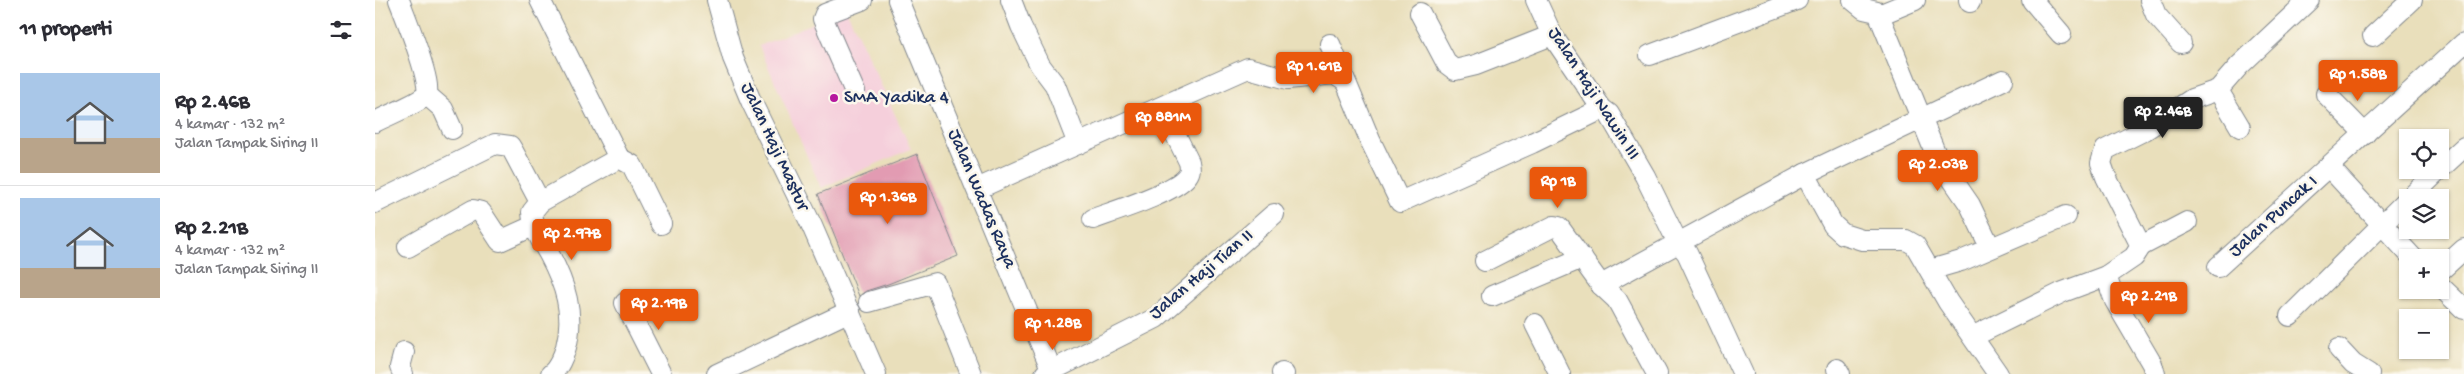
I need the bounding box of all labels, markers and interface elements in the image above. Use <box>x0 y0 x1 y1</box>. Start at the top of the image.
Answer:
icon: filters <box>327 16 355 44</box>
text: 11 properti <box>20 18 112 43</box>
street label: Jalan Haji Nawin III <box>1542 23 1644 165</box>
pin: Rp 1.61B <box>1262 52 1366 94</box>
text: Rp 1.61B <box>1287 58 1341 77</box>
pin: Rp 1.58B <box>2306 59 2410 102</box>
text: Rp 1.58B <box>2330 66 2386 85</box>
street label: Jalan Haji Mastur <box>734 79 815 217</box>
place label: SMA Yadika 4 <box>844 87 949 110</box>
text: Rp 2.46B <box>175 91 250 116</box>
marker: SMA Yadika 4 <box>828 92 840 104</box>
icon: home <box>60 93 120 153</box>
pin: Rp 2.46B <box>2111 96 2215 139</box>
pin: Rp 881M <box>1117 102 1209 145</box>
text: Rp 2.46B <box>2135 103 2191 122</box>
text: Rp 881M <box>1135 109 1191 128</box>
text: 4 kamar · 132 m² <box>175 116 285 135</box>
street label: Jalan Wadas Raya <box>941 126 1021 273</box>
map controls <box>2399 129 2449 359</box>
button: locate <box>2399 129 2449 179</box>
text: Jalan Tampak Siring II <box>175 135 318 154</box>
pin: Rp 2.03B <box>1886 150 1990 192</box>
text: Rp 2.03B <box>1909 156 1967 175</box>
pin: Rp 1B <box>1523 166 1593 209</box>
street label: Jalan Puncak I <box>2225 171 2323 263</box>
text: Rp 1B <box>1541 173 1575 192</box>
pin: Rp 1.36B <box>836 182 940 225</box>
text: Rp 1.36B <box>860 189 916 208</box>
button: layers <box>2399 189 2449 239</box>
text: Rp 2.21B <box>175 217 248 242</box>
icon: home <box>60 218 120 278</box>
pin: Rp 2.97B <box>520 218 624 261</box>
text: Rp 2.97B <box>543 225 601 244</box>
street label: Jalan Haji Tian II <box>1145 225 1259 325</box>
text: 4 kamar · 132 m² <box>175 242 285 261</box>
button: + <box>2399 249 2449 299</box>
text: Jalan Tampak Siring II <box>175 261 318 280</box>
pin: Rp 2.21B <box>2097 282 2201 324</box>
pin: Rp 2.19B <box>607 288 711 331</box>
text: Rp 2.21B <box>2121 288 2177 307</box>
text: Rp 2.19B <box>631 295 687 314</box>
pin: Rp 1.28B <box>1001 308 1105 351</box>
button: − <box>2399 309 2449 359</box>
text: Rp 1.28B <box>1025 315 1081 334</box>

